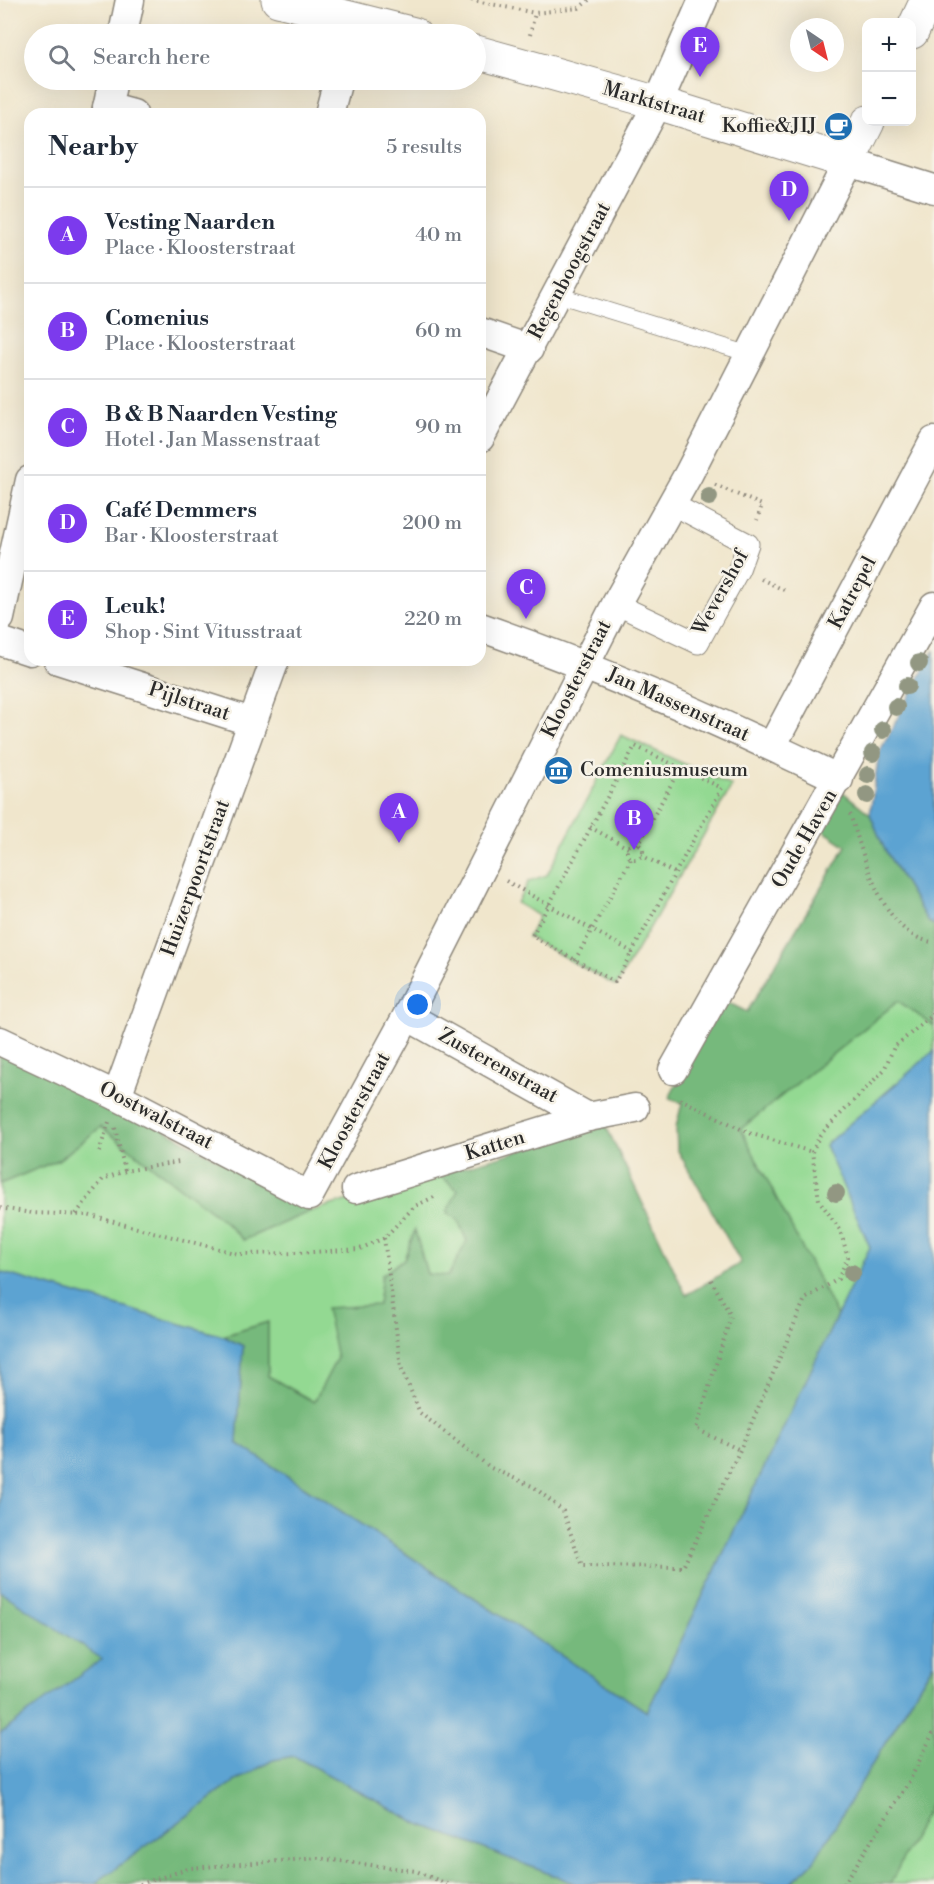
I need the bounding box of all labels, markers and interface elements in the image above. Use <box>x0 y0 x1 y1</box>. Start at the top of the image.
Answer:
north arrow <box>790 18 844 72</box>
map controls <box>862 18 916 126</box>
button: + <box>862 18 916 72</box>
search box <box>24 24 486 90</box>
pin: E <box>680 28 720 77</box>
icon: search <box>45 41 78 74</box>
text: Search here <box>93 44 210 71</box>
button: − <box>862 72 916 126</box>
street label: Marktstraat <box>600 76 708 130</box>
cafe icon: Koffie&JIJ <box>822 110 854 142</box>
place label: Koffie&JIJ <box>722 114 817 139</box>
text: Nearby <box>48 131 138 163</box>
text: 5 results <box>386 135 462 160</box>
pin: D <box>770 172 808 221</box>
street label: Regenboogstraat <box>523 198 617 344</box>
text: Vesting Naarden <box>105 209 275 236</box>
text: A <box>60 223 75 248</box>
text: 40 m <box>415 223 462 248</box>
text: Place · Kloosterstraat <box>105 236 296 261</box>
text: Comenius <box>105 305 209 332</box>
text: B <box>60 319 75 344</box>
text: 60 m <box>415 319 462 344</box>
text: Place · Kloosterstraat <box>105 332 296 357</box>
text: B & B Naarden Vesting <box>105 401 337 428</box>
text: C <box>60 415 75 440</box>
text: 90 m <box>415 415 462 440</box>
text: Hotel · Jan Massenstraat <box>105 428 320 453</box>
text: Café Demmers <box>105 497 257 524</box>
text: D <box>60 511 75 536</box>
text: 200 m <box>402 511 462 536</box>
text: Bar · Kloosterstraat <box>105 524 279 549</box>
street label: Wevershof <box>687 545 755 641</box>
street label: Katrepel <box>823 552 883 634</box>
pin: C <box>506 570 546 619</box>
text: Leuk! <box>105 593 166 620</box>
text: E <box>61 607 74 632</box>
text: 220 m <box>404 607 462 632</box>
street label: Kloosterstraat <box>536 616 618 742</box>
text: Shop · Sint Vitusstraat <box>105 620 303 645</box>
street label: Jan Massenstraat <box>602 662 753 748</box>
street label: Pijlstraat <box>145 677 233 727</box>
museum icon: Comeniusmuseum <box>543 754 575 786</box>
place label: Comeniusmuseum <box>580 758 748 783</box>
street label: Oude Haven <box>767 785 843 893</box>
pin: A <box>380 794 418 843</box>
street label: Huizerpoortstraat <box>156 796 236 960</box>
pin: B <box>614 800 654 850</box>
your location <box>403 990 432 1019</box>
street label: Zusterenstraat <box>434 1023 562 1109</box>
street label: Kloosterstraat <box>314 1048 396 1174</box>
street label: Oostwalstraat <box>95 1077 217 1155</box>
street label: Katten <box>462 1125 528 1167</box>

